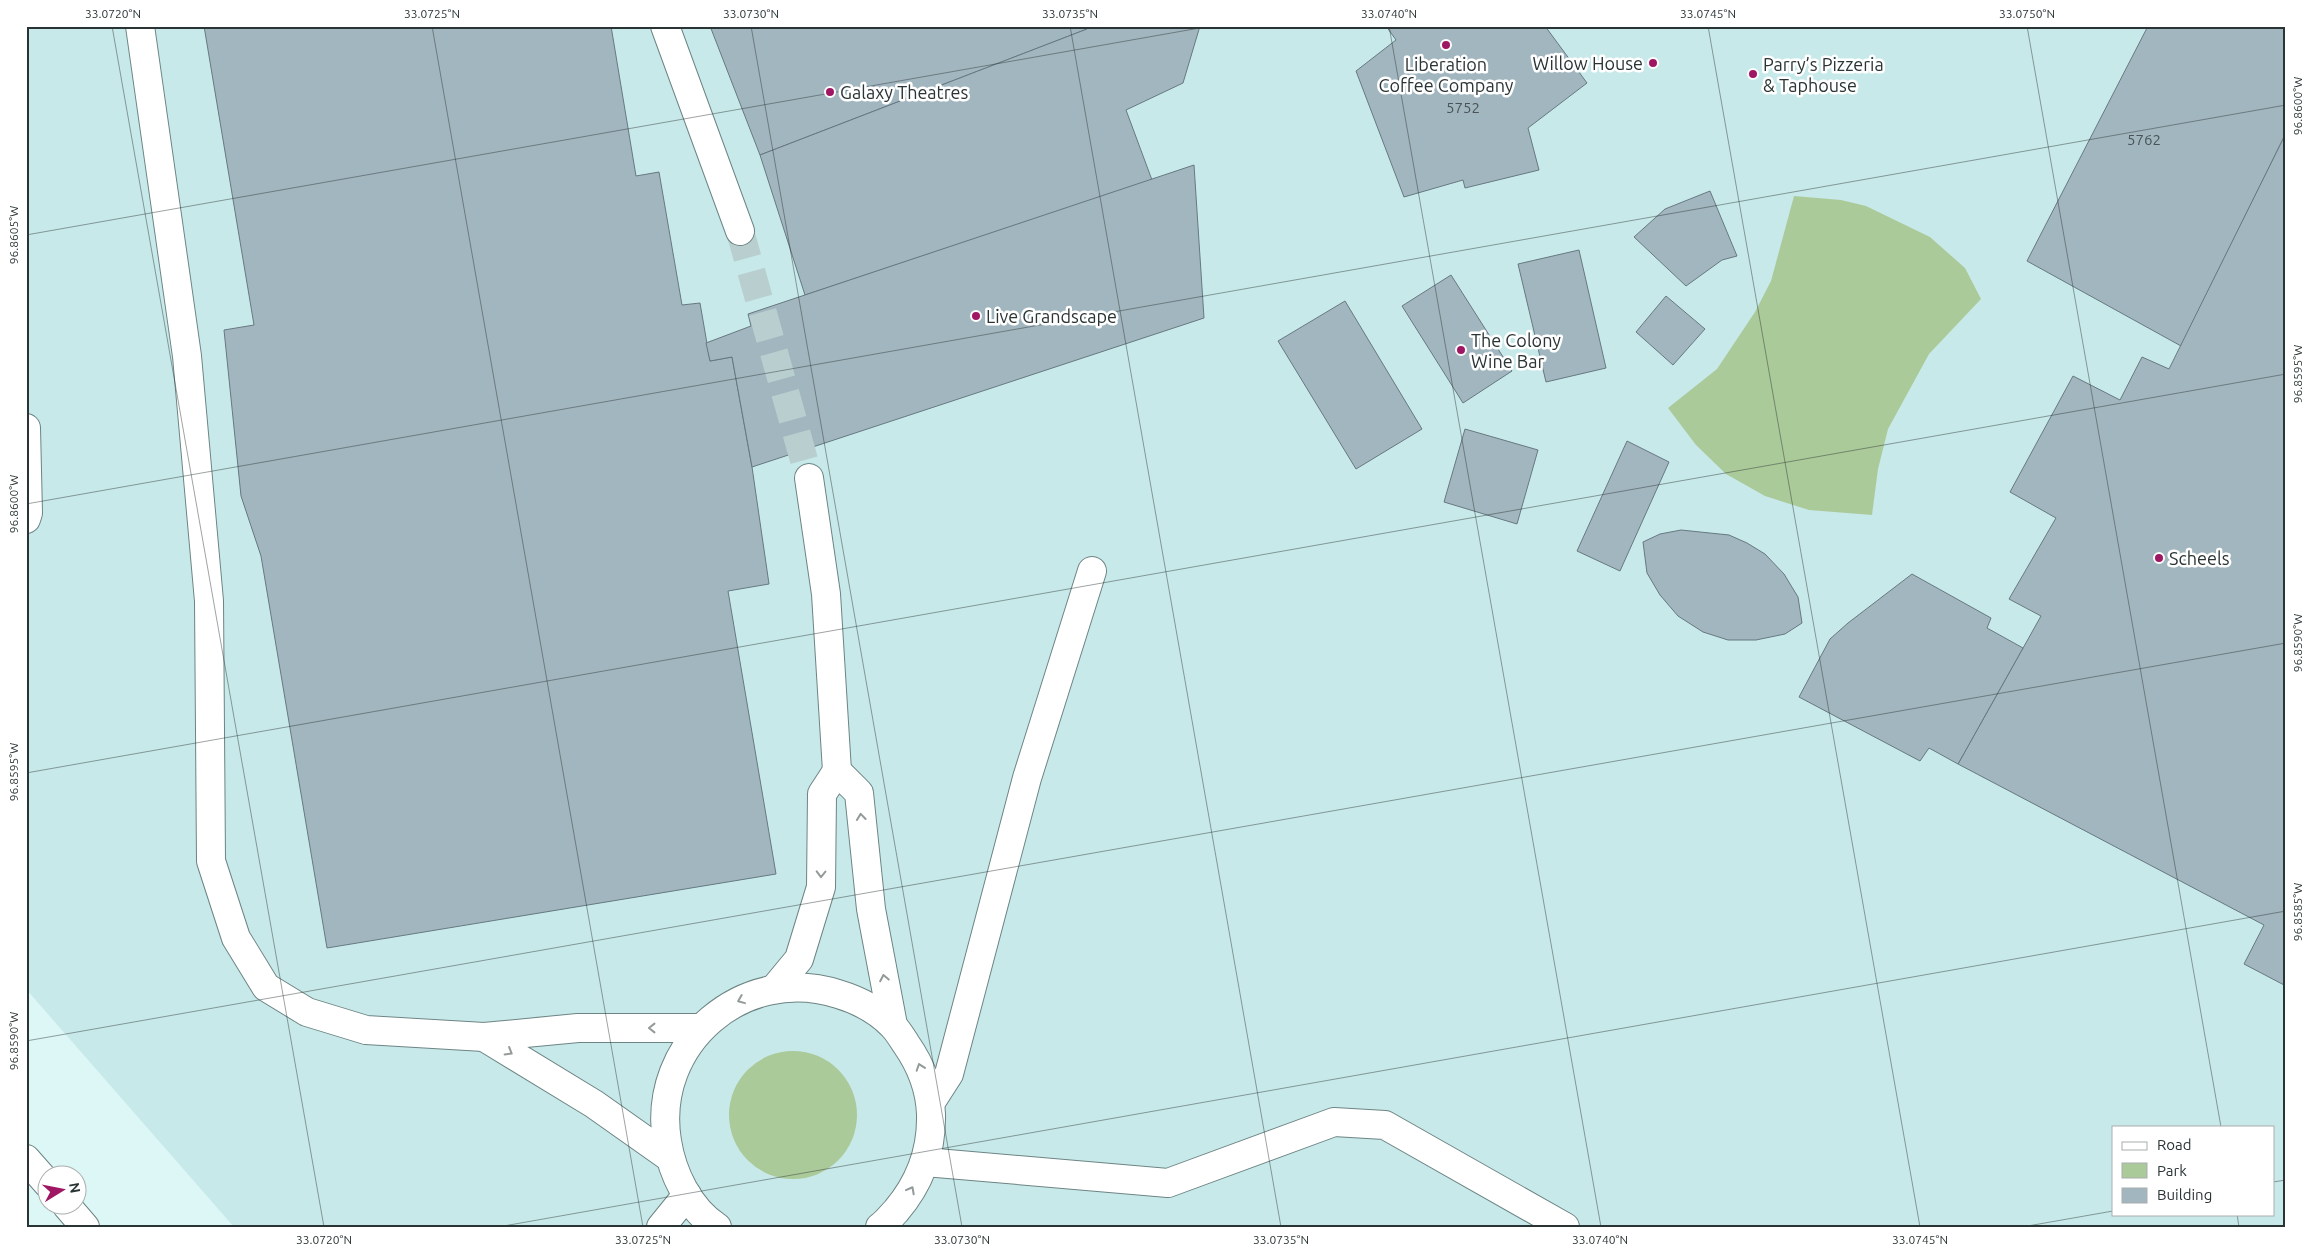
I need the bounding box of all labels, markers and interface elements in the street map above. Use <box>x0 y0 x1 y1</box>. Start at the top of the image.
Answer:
text: 33.0720°N <box>85 7 141 20</box>
text: 33.0725°N <box>404 7 460 20</box>
text: 33.0730°N <box>723 7 779 20</box>
text: 33.0735°N <box>1042 7 1098 20</box>
text: 33.0740°N <box>1361 7 1417 20</box>
text: 33.0745°N <box>1680 7 1736 20</box>
text: 33.0750°N <box>1999 7 2055 20</box>
marker: Liberation Coffee Company <box>1440 39 1452 51</box>
place label: Willow House <box>1532 53 1643 73</box>
place label: Liberation Coffee Company <box>1379 54 1514 95</box>
place label: Parry’s Pizzeria & Taphouse <box>1763 54 1884 95</box>
marker: Willow House <box>1647 57 1659 69</box>
marker: Parry’s Pizzeria & Taphouse <box>1747 68 1759 80</box>
text: 96.8600°W <box>2291 77 2304 135</box>
place label: Galaxy Theatres <box>840 82 968 102</box>
marker: Galaxy Theatres <box>824 86 836 98</box>
house number: 5752 <box>1446 99 1480 116</box>
house number: 5762 <box>2127 131 2161 148</box>
text: 96.8605°W <box>7 206 20 264</box>
place label: Live Grandscape <box>986 306 1117 326</box>
marker: Live Grandscape <box>970 310 982 322</box>
place label: The Colony Wine Bar <box>1471 330 1561 371</box>
marker: The Colony Wine Bar <box>1455 344 1467 356</box>
text: 96.8595°W <box>2291 345 2304 403</box>
text: 96.8600°W <box>7 475 20 533</box>
place label: Scheels <box>2169 548 2230 568</box>
marker: Scheels <box>2153 552 2165 564</box>
text: 96.8590°W <box>2291 614 2304 672</box>
text: 96.8595°W <box>7 743 20 801</box>
one-way arrow <box>856 812 867 820</box>
one-way arrow <box>816 870 826 878</box>
text: 96.8585°W <box>2291 883 2304 941</box>
one-way arrow <box>879 973 889 982</box>
one-way arrow <box>737 994 746 1004</box>
text: 96.8590°W <box>7 1012 20 1070</box>
one-way arrow <box>648 1023 656 1033</box>
one-way arrow <box>503 1046 512 1055</box>
one-way arrow <box>916 1064 926 1072</box>
legend <box>2112 1126 2274 1216</box>
text: Road <box>2157 1136 2192 1153</box>
text: Park <box>2157 1162 2187 1179</box>
north arrow <box>38 1166 88 1216</box>
text: N <box>66 1181 84 1194</box>
one-way arrow <box>905 1186 915 1195</box>
text: Building <box>2157 1186 2212 1203</box>
text: 33.0720°N <box>296 1233 352 1246</box>
text: 33.0725°N <box>615 1233 671 1246</box>
text: 33.0730°N <box>934 1233 990 1246</box>
text: 33.0735°N <box>1253 1233 1309 1246</box>
text: 33.0740°N <box>1572 1233 1628 1246</box>
text: 33.0745°N <box>1892 1233 1948 1246</box>

